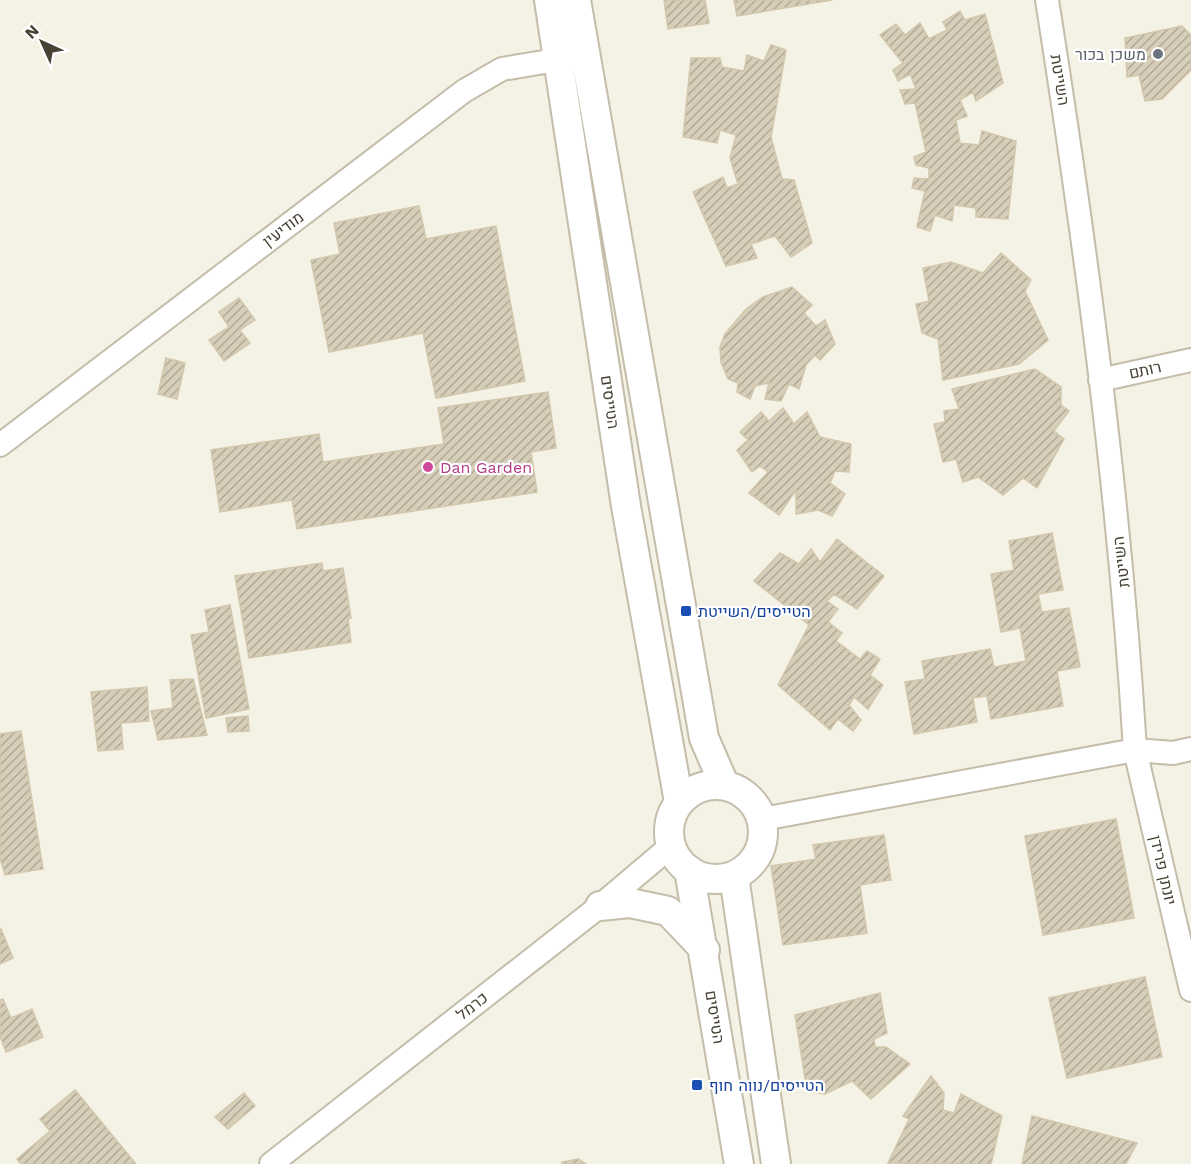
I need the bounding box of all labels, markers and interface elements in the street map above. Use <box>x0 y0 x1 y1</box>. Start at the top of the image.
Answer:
north arrow <box>12 12 72 72</box>
text: N <box>21 21 43 43</box>
place label: משכן בכור <box>1075 45 1146 64</box>
marker: משכן בכור <box>1151 47 1165 61</box>
street label: השייטת <box>1047 53 1073 107</box>
street label: מודיעין <box>259 207 307 251</box>
street label: רותם <box>1127 357 1163 383</box>
street label: הטייסים <box>597 374 623 430</box>
place label: Dan Garden <box>440 458 532 477</box>
marker: Dan Garden <box>421 460 435 474</box>
street label: השייטת <box>1108 535 1134 589</box>
place label: הטייסים/השייטת <box>698 602 811 621</box>
marker: הטייסים/השייטת <box>679 604 693 618</box>
street label: יונתן פרידן <box>1146 833 1180 907</box>
street label: כרמל <box>452 988 492 1024</box>
street label: הטייסים <box>701 989 729 1045</box>
place label: הטייסים/נווה חוף <box>709 1076 824 1095</box>
marker: הטייסים/נווה חוף <box>690 1078 704 1092</box>

